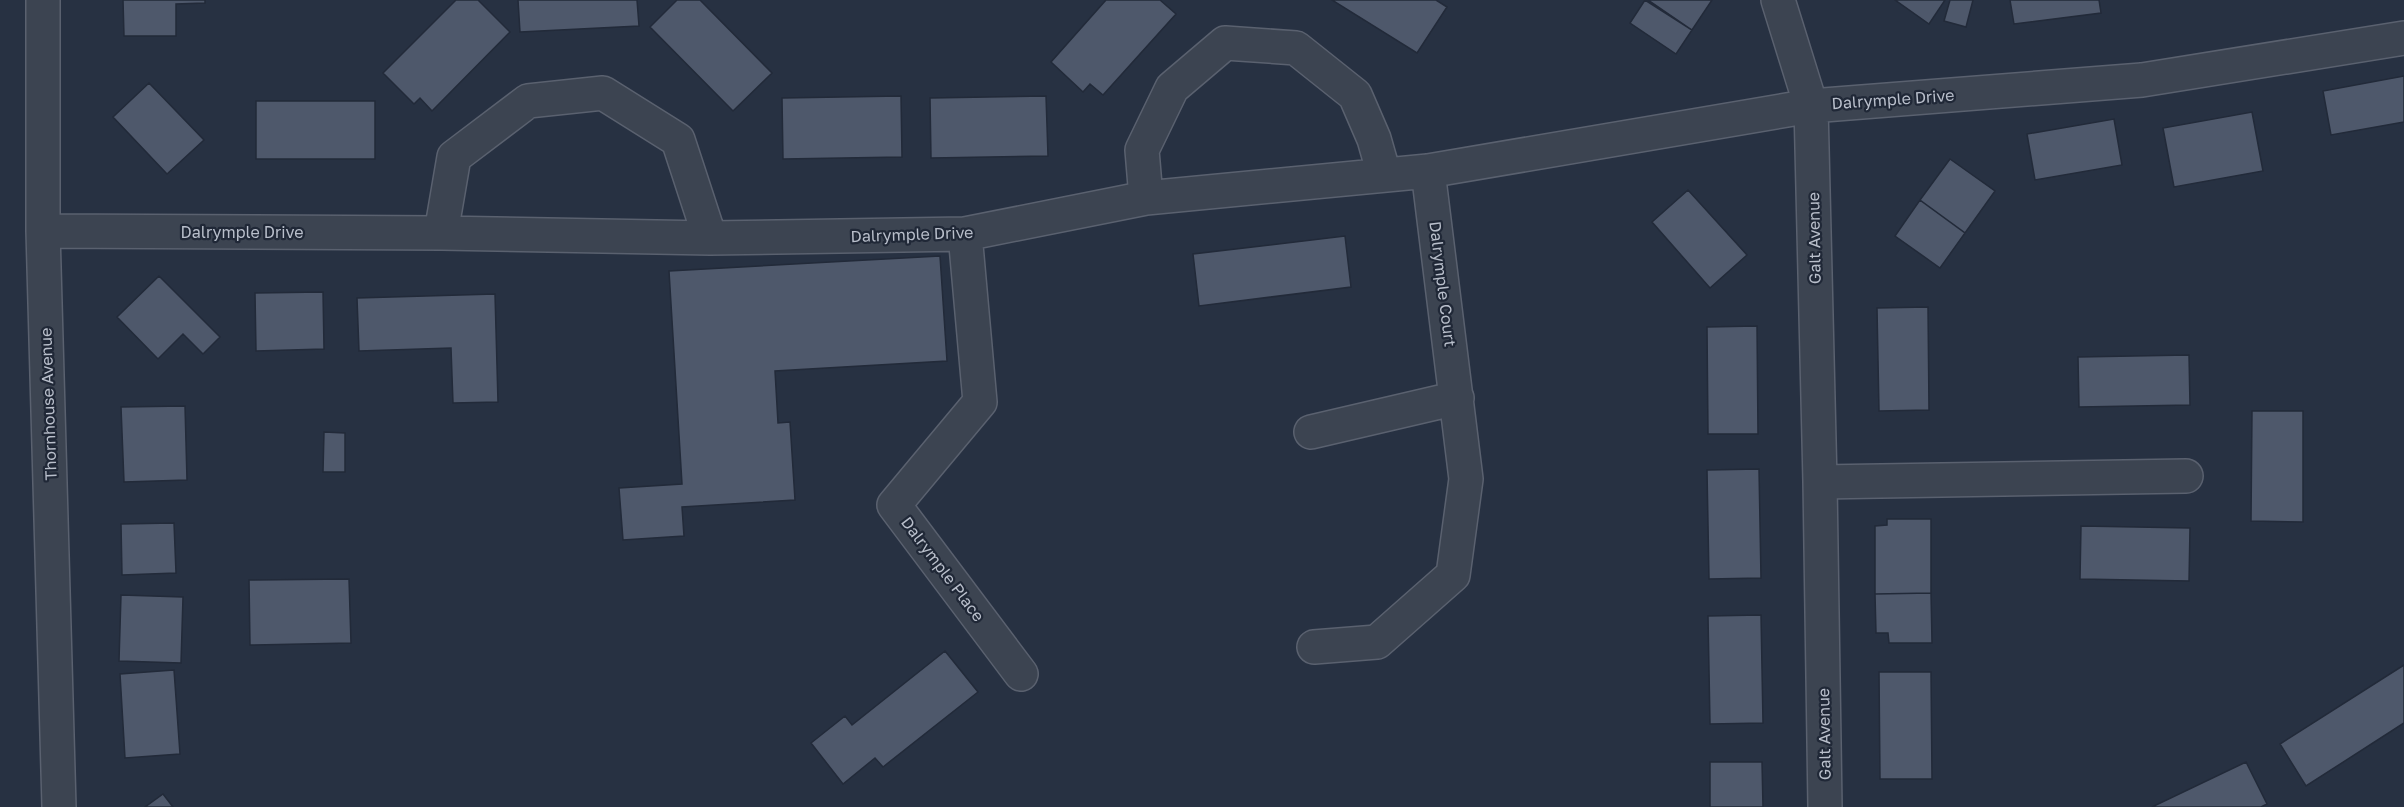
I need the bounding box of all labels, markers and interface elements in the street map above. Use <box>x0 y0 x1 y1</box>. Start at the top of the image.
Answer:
street label: Dalrymple Drive <box>1831 85 1955 113</box>
street label: Galt Avenue <box>1803 192 1825 284</box>
street label: Dalrymple Court <box>1425 220 1461 348</box>
street label: Dalrymple Drive <box>181 222 303 242</box>
street label: Dalrymple Drive <box>850 222 974 246</box>
street label: Thornhouse Avenue <box>35 327 61 481</box>
street label: Dalrymple Place <box>897 513 989 625</box>
street label: Galt Avenue <box>1813 688 1835 780</box>

